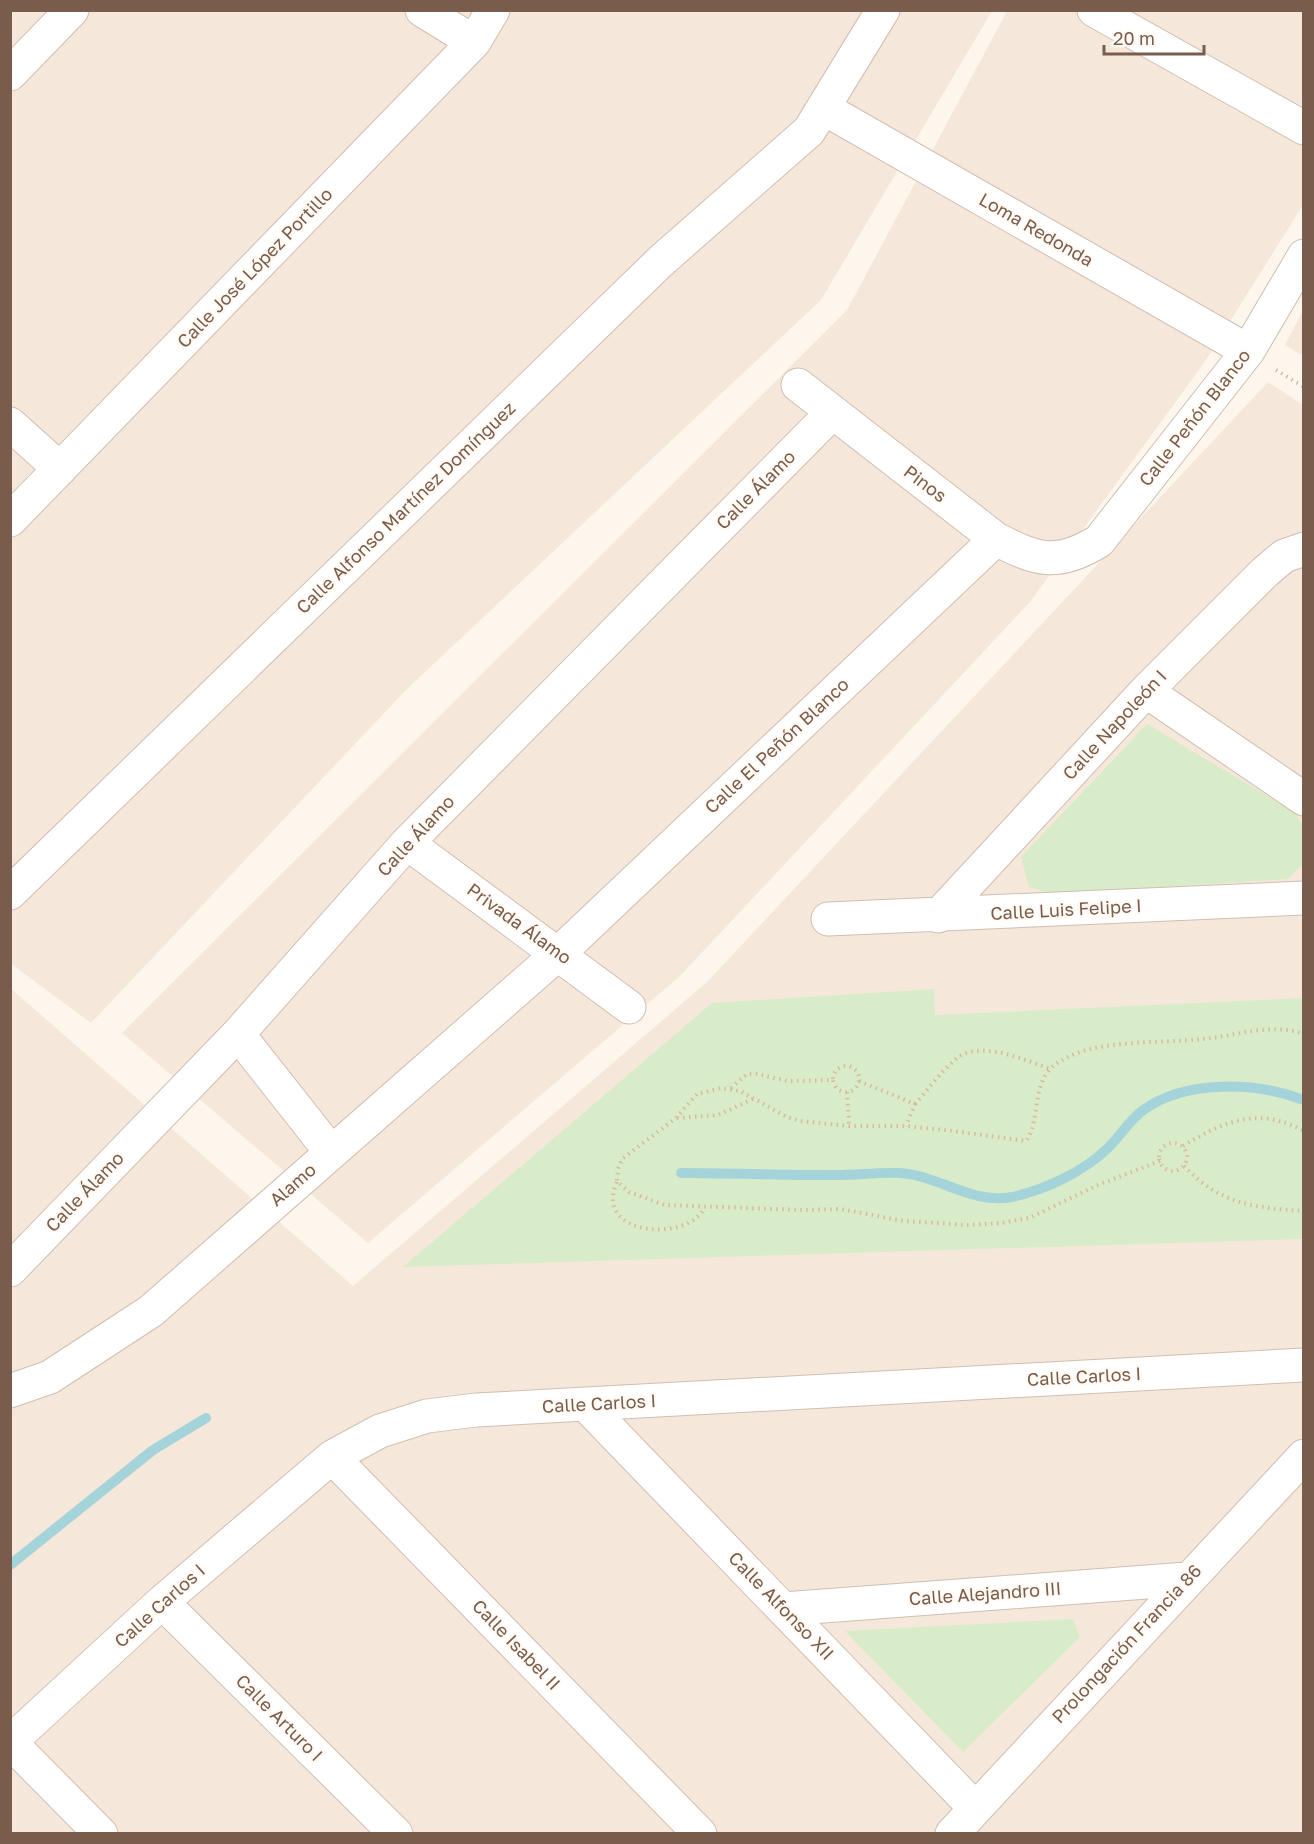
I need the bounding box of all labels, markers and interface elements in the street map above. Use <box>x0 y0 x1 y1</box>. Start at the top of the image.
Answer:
scale bar <box>1104 18 1204 56</box>
text: 20 m <box>1113 27 1155 49</box>
street label: Calle José López Portillo <box>172 183 337 352</box>
street label: Loma Redonda <box>975 188 1098 271</box>
street label: Calle Peñón Blanco <box>1134 344 1255 490</box>
street label: Calle Alfonso Martínez Domínguez <box>291 397 519 618</box>
street label: Calle Álamo <box>711 445 800 534</box>
street label: Pinos <box>900 460 951 506</box>
street label: Calle Napoleón I <box>1058 665 1171 784</box>
street label: Calle El Peñón Blanco <box>700 673 853 818</box>
street label: Calle Álamo <box>372 790 458 881</box>
street label: Privada Álamo <box>463 878 576 968</box>
street label: Calle Luis Felipe I <box>990 894 1142 924</box>
street label: Calle Álamo <box>41 1147 128 1236</box>
street label: Alamo <box>265 1158 320 1210</box>
street label: Calle Carlos I <box>1026 1362 1142 1390</box>
street label: Calle Carlos I <box>541 1389 657 1417</box>
street label: Calle Alfonso XII <box>724 1547 839 1664</box>
street label: Calle Carlos I <box>110 1559 209 1652</box>
street label: Prolongación Francia 86 <box>1047 1559 1206 1727</box>
street label: Calle Alejandro III <box>908 1577 1062 1609</box>
street label: Calle Isabel II <box>468 1595 565 1694</box>
street label: Calle Arturo I <box>232 1669 328 1765</box>

